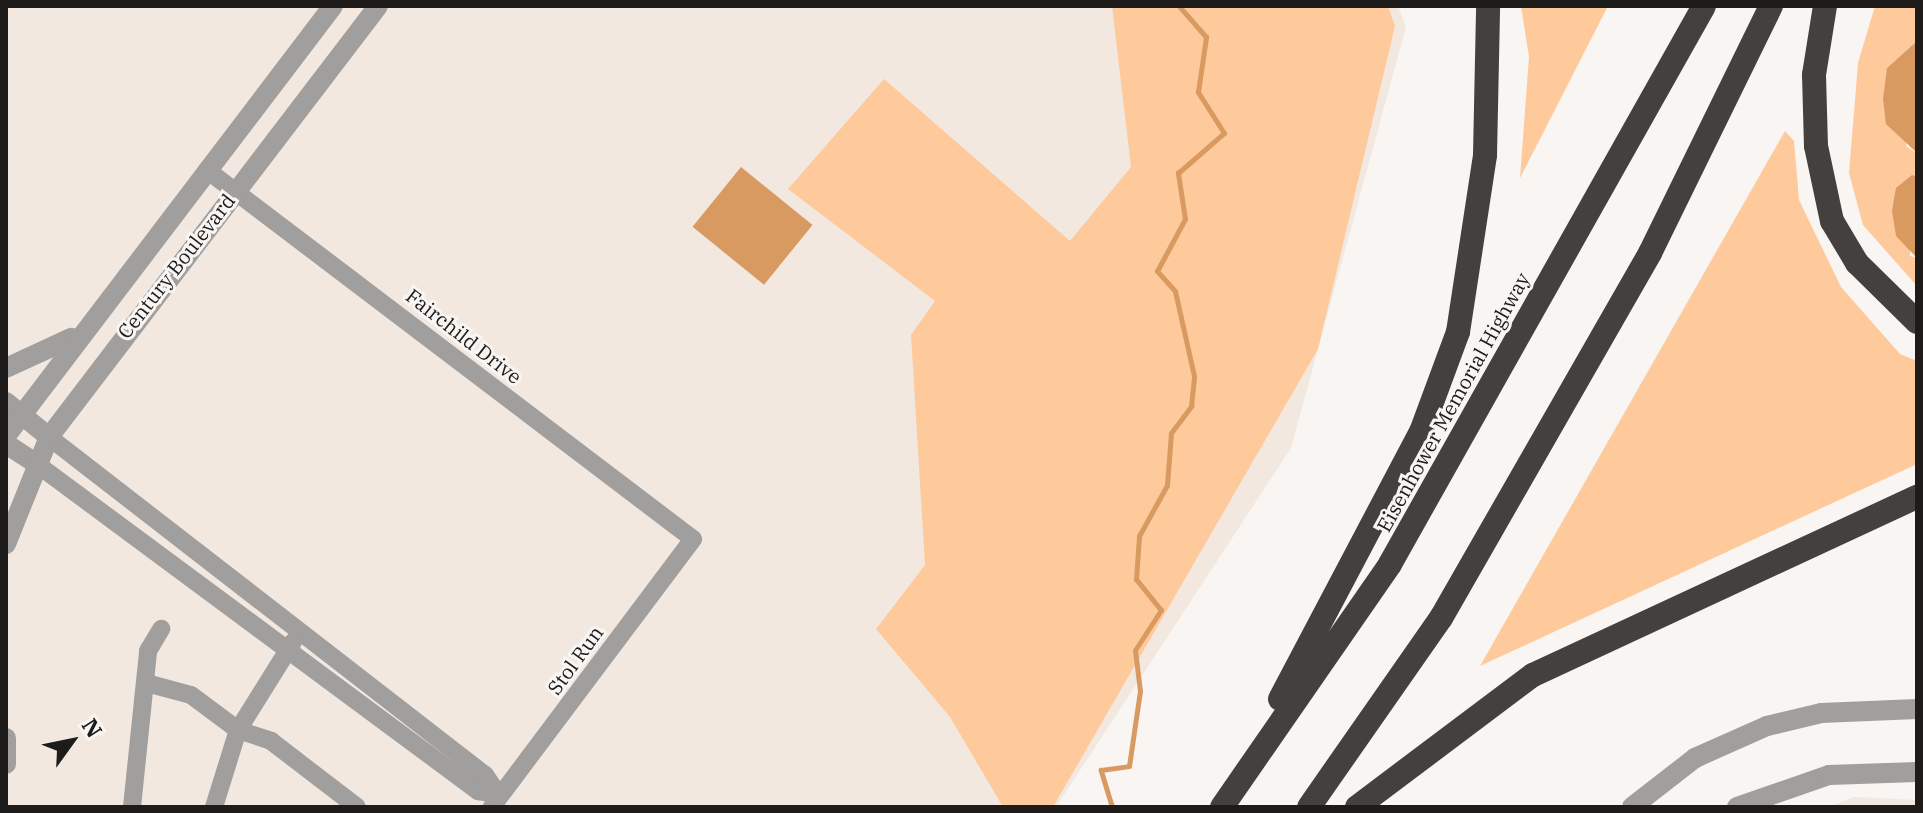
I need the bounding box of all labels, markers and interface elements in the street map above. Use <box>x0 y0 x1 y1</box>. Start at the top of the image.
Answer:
street label: Century Boulevard <box>112 189 240 343</box>
street label: Eisenhower Memorial Highway <box>1372 268 1534 536</box>
street label: Fairchild Drive <box>401 283 527 389</box>
street label: Stol Run <box>542 621 608 699</box>
north arrow <box>32 701 112 781</box>
text: N <box>76 712 109 743</box>

